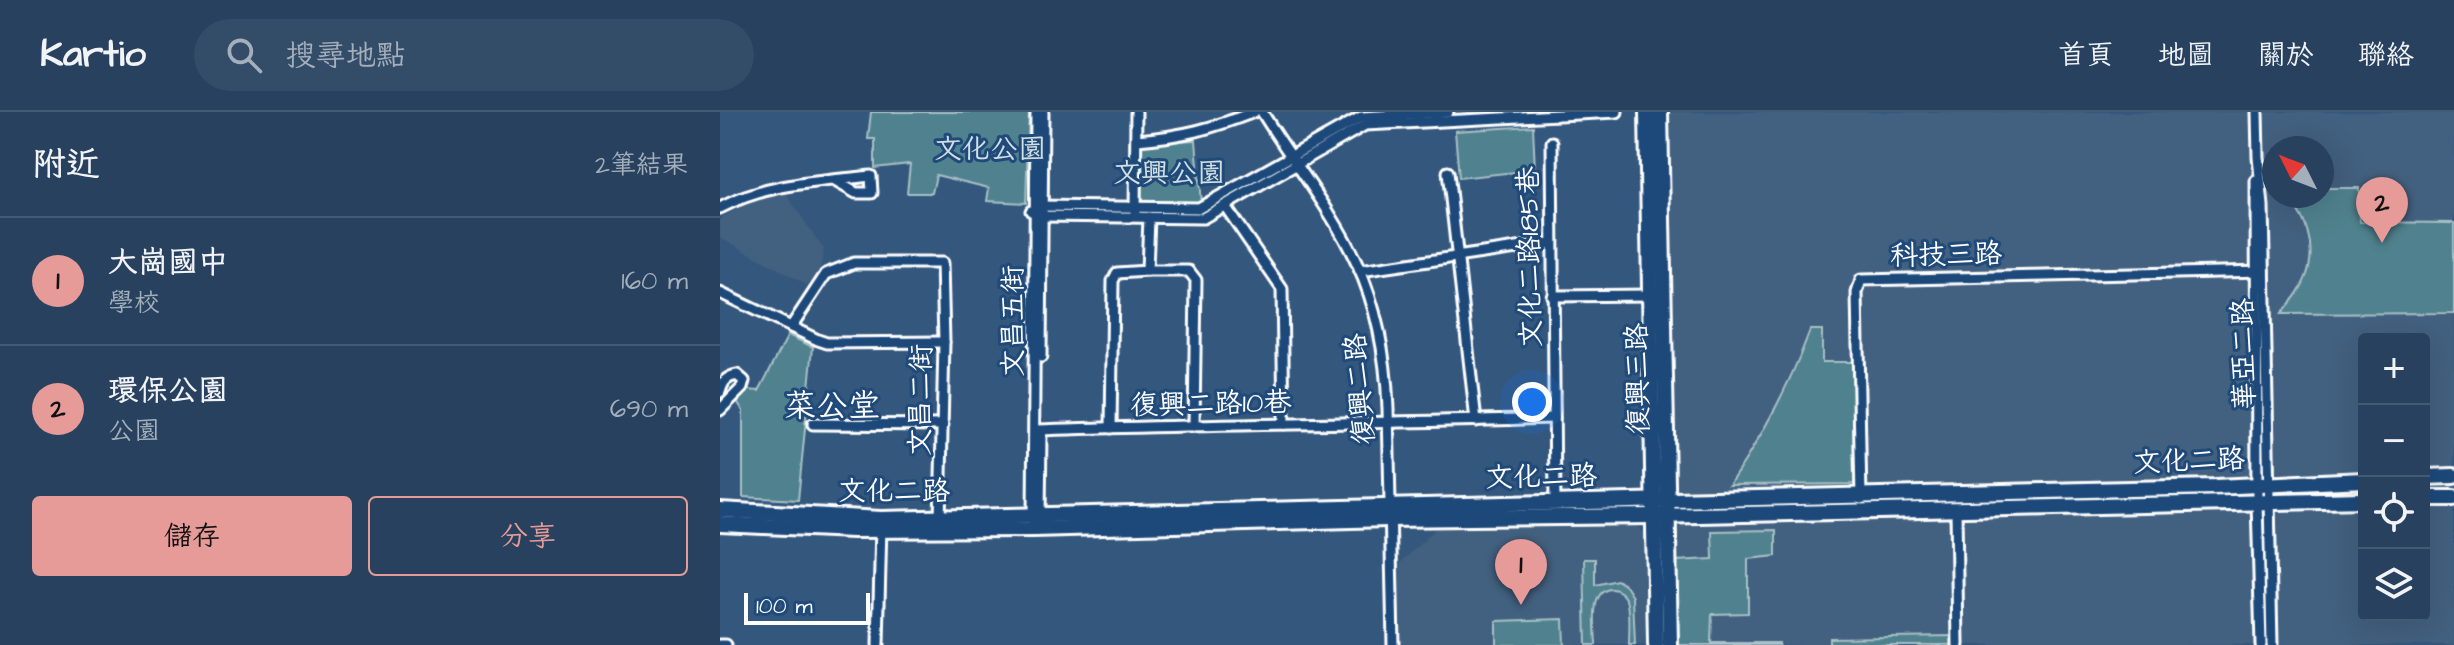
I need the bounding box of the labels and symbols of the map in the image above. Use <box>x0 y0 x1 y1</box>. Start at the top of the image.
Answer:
park label: 文化公園 <box>934 130 1046 169</box>
north arrow <box>2262 136 2334 208</box>
park label: 文興公園 <box>1113 154 1225 193</box>
street label: 文化二路185巷 <box>1509 165 1551 348</box>
pin: 2 <box>2356 177 2408 243</box>
street label: 科技三路 <box>1890 235 2002 275</box>
street label: 文昌五街 <box>994 265 1033 377</box>
street label: 華亞二路 <box>2224 298 2264 410</box>
street label: 復興三路 <box>1618 323 1658 435</box>
street label: 復興二路 <box>1336 332 1384 446</box>
street label: 文昌二街 <box>901 344 941 456</box>
your location <box>1512 382 1552 422</box>
street label: 復興二路10巷 <box>1130 383 1293 425</box>
district label: 菜公堂 <box>784 384 880 429</box>
street label: 文化二路 <box>2132 440 2246 482</box>
street label: 文化二路 <box>1485 457 1597 497</box>
street label: 文化二路 <box>838 472 950 511</box>
pin: 1 <box>1495 539 1547 605</box>
scale bar <box>744 589 870 625</box>

